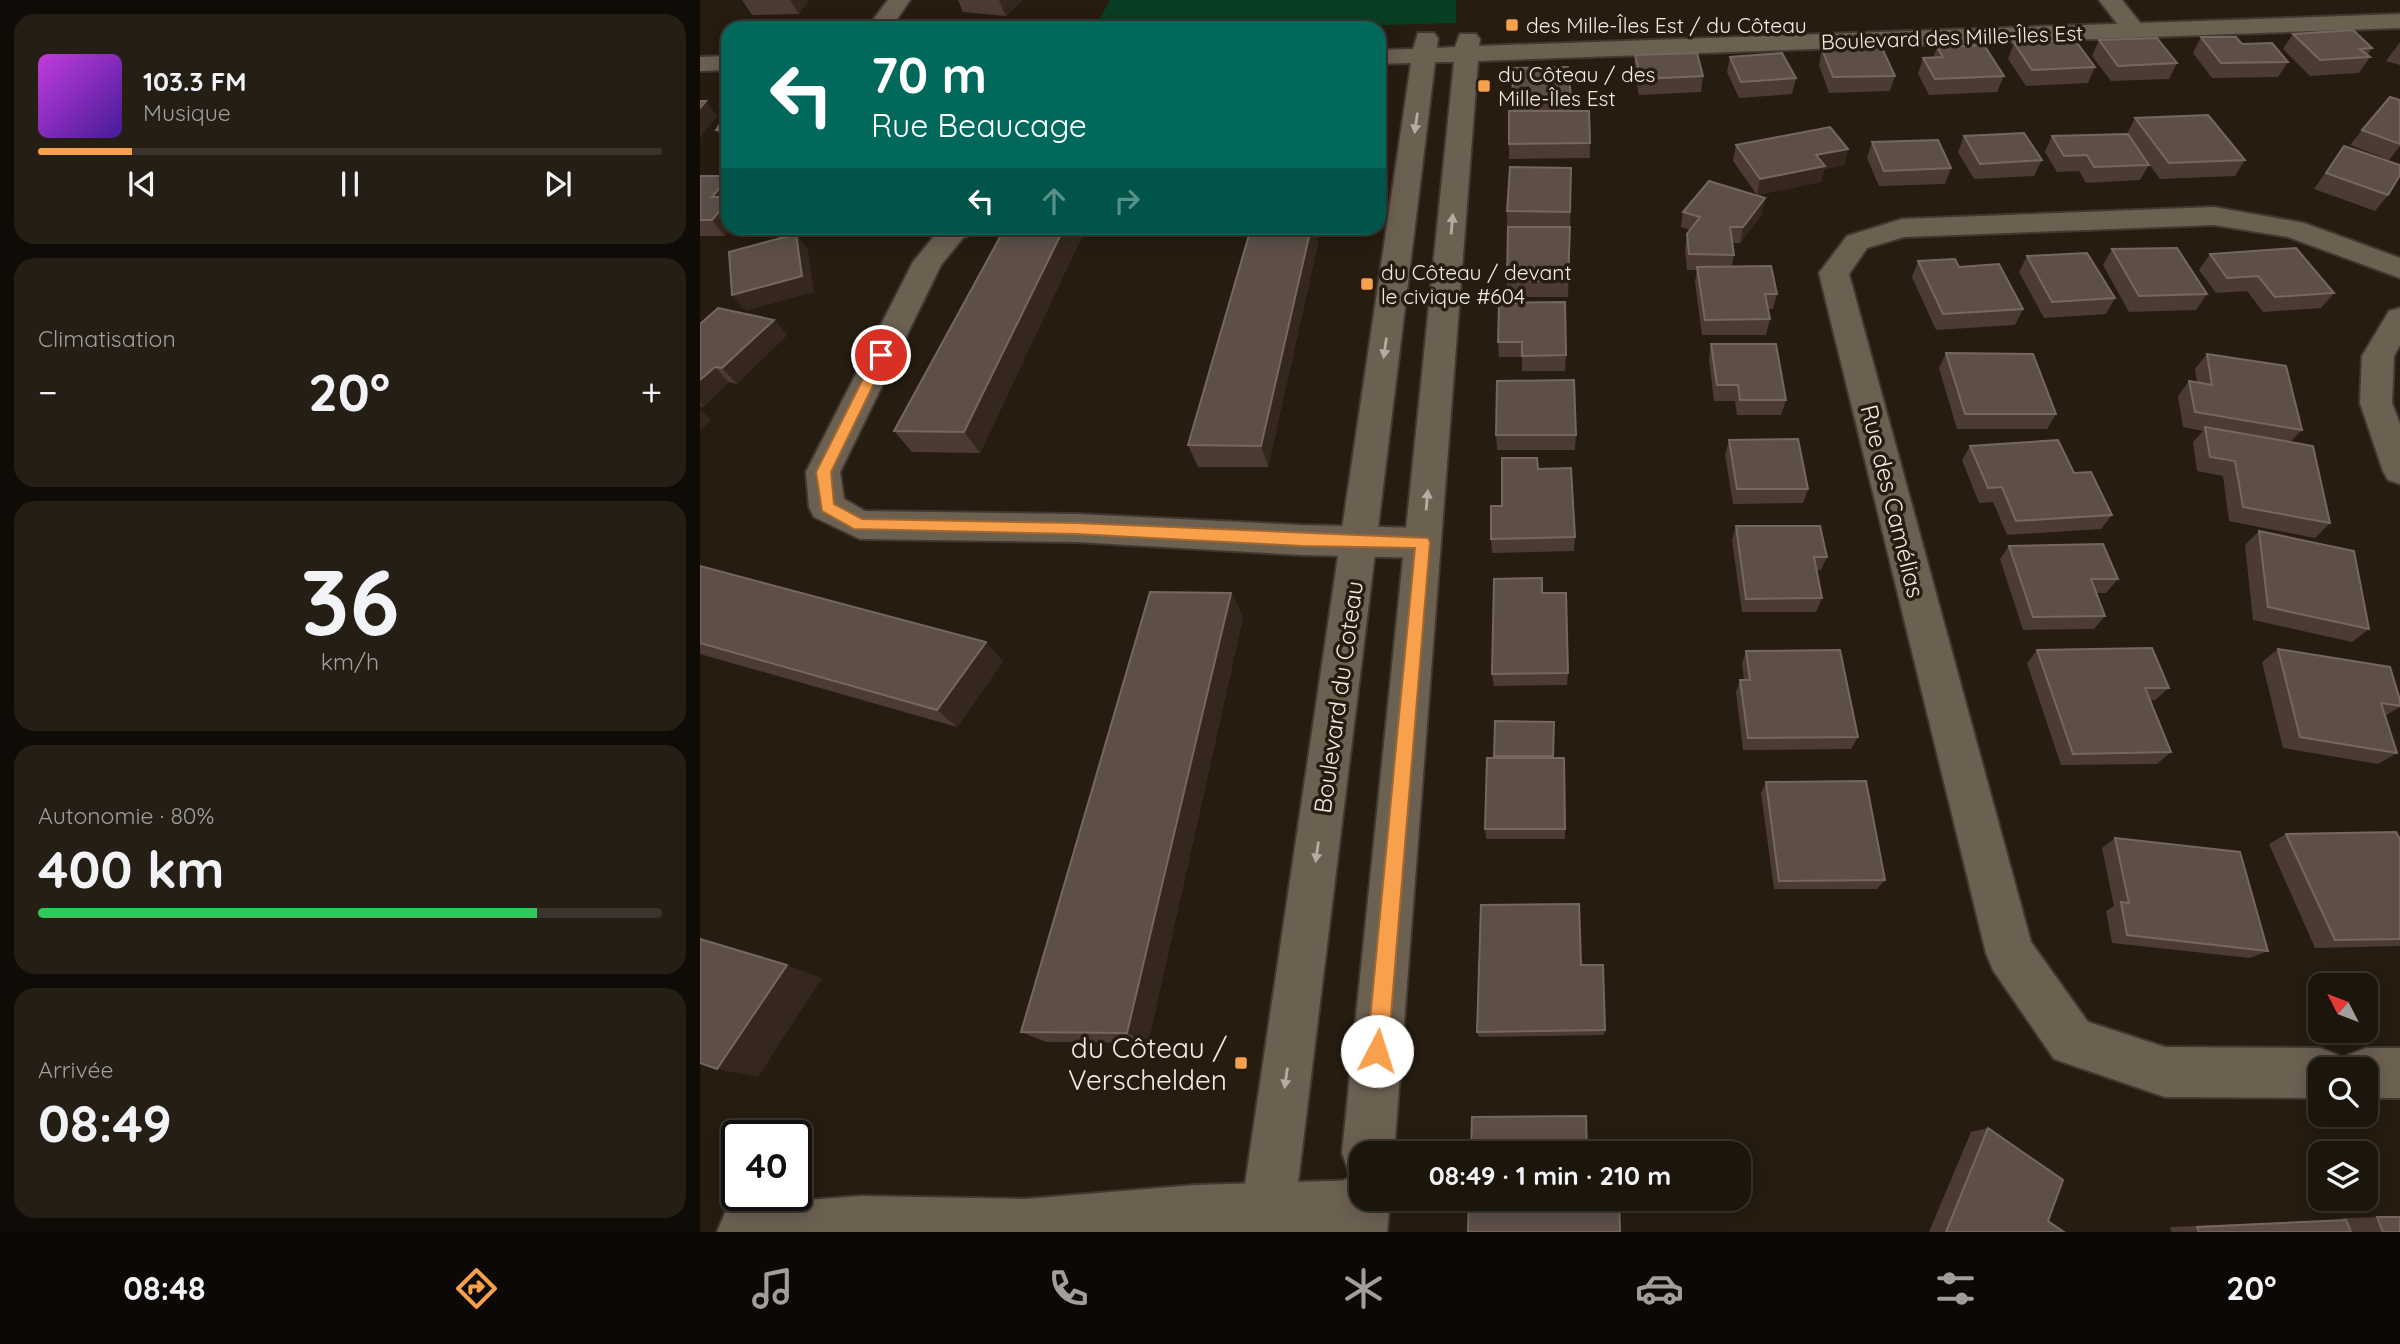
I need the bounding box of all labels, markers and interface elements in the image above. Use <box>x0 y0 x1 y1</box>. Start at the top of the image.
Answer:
place label: des Mille-Îles Est / du Côteau <box>1526 12 1807 38</box>
marker: des Mille-Îles Est / du Côteau <box>1504 17 1520 33</box>
street label: Boulevard des Mille-Îles Est <box>1820 19 2084 55</box>
text: 70 m <box>871 44 987 105</box>
icon: left <box>756 49 847 140</box>
place label: du Côteau / des Mille-Îles Est <box>1498 61 1655 111</box>
text: 103.3 FM <box>143 65 247 98</box>
marker: du Côteau / des Mille-Îles Est <box>1476 78 1492 94</box>
text: Musique <box>143 98 231 127</box>
text: Rue Beaucage <box>871 105 1087 145</box>
one-way arrow <box>1410 112 1421 134</box>
icon: previous <box>123 165 161 203</box>
icon: pause <box>331 165 369 203</box>
icon: next <box>539 165 577 203</box>
icon: left <box>962 182 1000 220</box>
icon: ahead <box>1035 182 1073 220</box>
icon: right <box>1108 182 1146 220</box>
one-way arrow <box>1446 213 1457 235</box>
place label: du Côteau / devant le civique #604 <box>1381 259 1572 309</box>
marker: du Côteau / devant le civique #604 <box>1359 276 1375 292</box>
text: Climatisation <box>38 324 176 353</box>
pin <box>851 325 911 385</box>
icon: arrive <box>862 336 900 374</box>
one-way arrow <box>1379 337 1390 359</box>
text: 20° <box>308 359 390 424</box>
text: − <box>38 368 58 416</box>
text: + <box>641 368 662 416</box>
street label: Rue des Camélias <box>1855 401 1931 601</box>
one-way arrow <box>1421 488 1432 510</box>
text: 36 <box>300 544 400 658</box>
street label: Boulevard du Coteau <box>1307 579 1369 815</box>
text: km/h <box>321 647 379 676</box>
text: Autonomie · 80% <box>38 801 214 830</box>
text: 400 km <box>38 836 225 901</box>
one-way arrow <box>1311 841 1322 863</box>
north arrow <box>2308 973 2378 1043</box>
map controls <box>2308 973 2378 1211</box>
position arrow <box>1340 1014 1414 1088</box>
place label: du Côteau / Verschelden <box>1068 1030 1227 1097</box>
text: Arrivée <box>38 1055 114 1084</box>
marker: du Côteau / Verschelden <box>1233 1055 1249 1071</box>
button: search <box>2308 1057 2378 1127</box>
one-way arrow <box>1281 1067 1292 1089</box>
text: 08:49 <box>38 1090 172 1155</box>
speed limit sign: 40 <box>721 1120 812 1211</box>
button: layers <box>2308 1141 2378 1211</box>
text: 08:49 · 1 min · 210 m <box>1429 1159 1671 1192</box>
icon: directions <box>452 1264 501 1313</box>
icon: music <box>748 1264 797 1313</box>
icon: phone <box>1044 1264 1093 1313</box>
icon: climate <box>1339 1264 1388 1313</box>
icon: car <box>1635 1264 1684 1313</box>
icon: filters <box>1931 1264 1980 1313</box>
text: 08:48 <box>123 1268 206 1308</box>
text: 20° <box>2226 1268 2277 1308</box>

